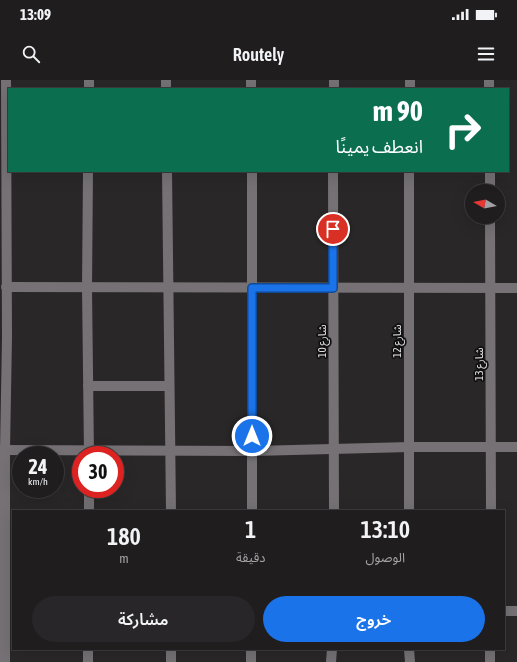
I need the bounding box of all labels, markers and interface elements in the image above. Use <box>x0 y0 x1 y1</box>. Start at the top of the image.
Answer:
text: 13:09 <box>20 6 51 23</box>
icon: search <box>20 43 42 65</box>
icon: menu <box>475 43 497 65</box>
text: Routely <box>233 44 284 65</box>
text: 90 m <box>373 95 423 127</box>
icon: right <box>437 104 489 156</box>
text: انعطف يمينًا <box>336 136 423 157</box>
north arrow <box>465 184 505 224</box>
map controls <box>465 184 505 224</box>
pin <box>316 212 350 246</box>
icon: arrive <box>322 218 344 240</box>
street label: شارع 10 <box>316 324 330 358</box>
street label: شارع 12 <box>391 324 405 358</box>
street label: شارع 13 <box>473 347 487 381</box>
position arrow <box>231 415 273 457</box>
speed limit sign: 30 <box>72 446 124 498</box>
text: 24 <box>29 455 47 478</box>
text: km/h <box>28 476 48 487</box>
text: 1 <box>245 516 256 543</box>
text: 13:10 <box>361 516 410 543</box>
text: 180 <box>107 523 141 550</box>
text: دقيقة <box>236 550 266 565</box>
text: الوصول <box>366 550 405 565</box>
text: m <box>119 551 129 566</box>
button: مشاركة <box>32 596 255 642</box>
button: خروج <box>263 596 485 642</box>

